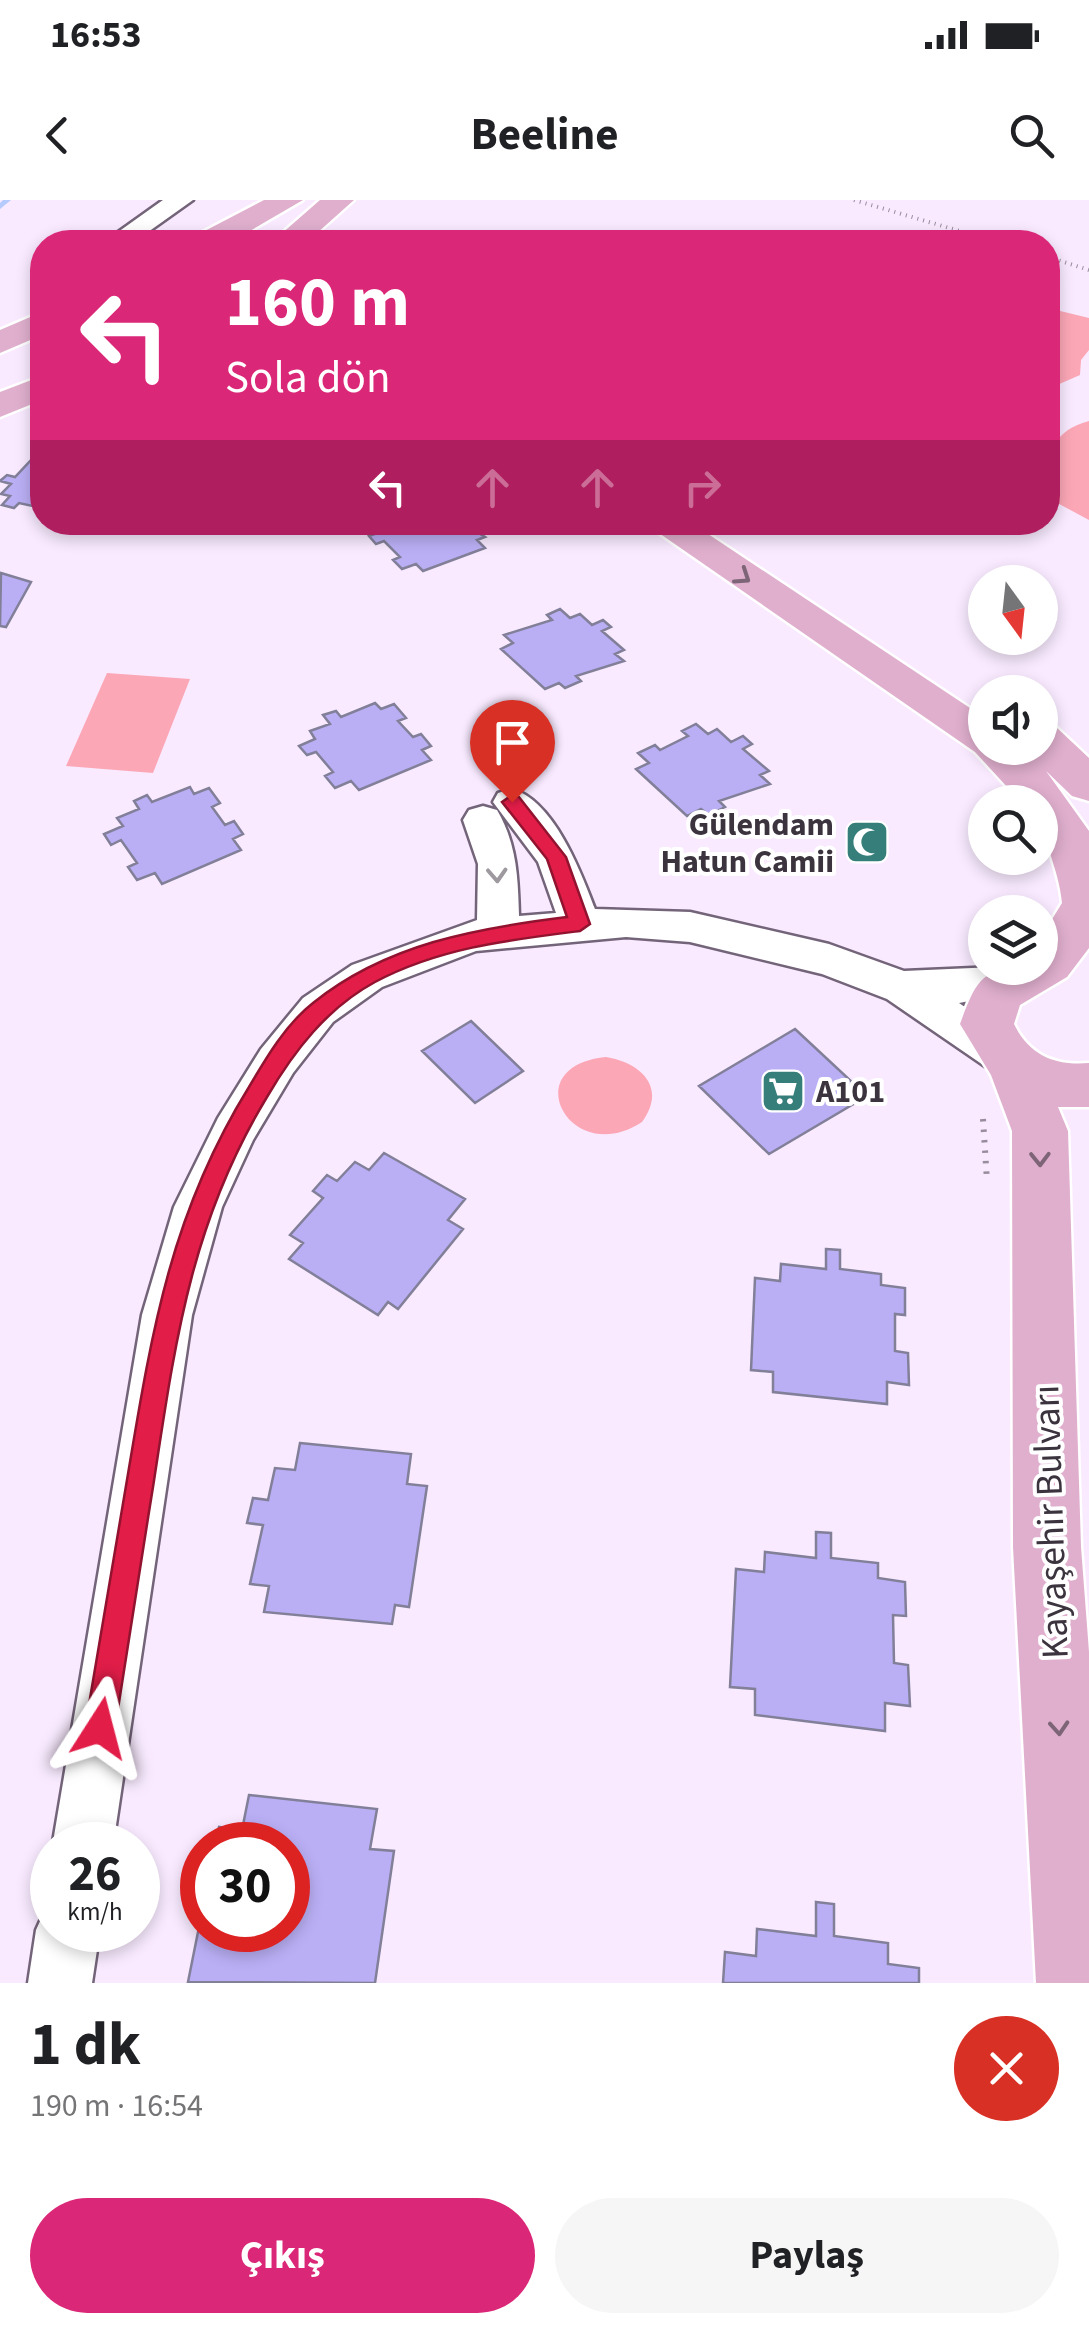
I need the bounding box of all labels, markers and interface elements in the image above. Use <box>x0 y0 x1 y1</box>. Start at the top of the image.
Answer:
text: 16:53 <box>50 8 142 62</box>
text: Beeline <box>470 103 619 167</box>
icon: back <box>30 108 85 163</box>
icon: search <box>1004 108 1059 163</box>
text: 160 m <box>225 253 410 353</box>
icon: left <box>60 270 190 400</box>
text: Sola dön <box>225 346 391 410</box>
icon: left <box>360 460 415 515</box>
icon: ahead <box>465 460 520 515</box>
icon: ahead <box>570 460 625 515</box>
icon: right <box>675 460 730 515</box>
one-way arrow <box>731 565 750 583</box>
north arrow <box>968 565 1058 655</box>
map controls <box>968 565 1058 985</box>
button: sound <box>968 675 1058 765</box>
pin <box>470 700 555 803</box>
icon: arrive <box>485 715 540 770</box>
button: search <box>968 785 1058 875</box>
place label: Gülendam Hatun Camii <box>660 802 834 885</box>
mosque icon: Gülendam Hatun Camii <box>844 819 890 865</box>
one-way arrow <box>487 868 508 884</box>
button: layers <box>968 895 1058 985</box>
supermarket icon: A101 <box>760 1068 806 1114</box>
place label: A101 <box>815 1069 885 1115</box>
one-way arrow <box>1030 1151 1051 1167</box>
street label: Kayaşehir Bulvarı <box>1019 1384 1083 1660</box>
position arrow <box>48 1676 152 1780</box>
one-way arrow <box>1048 1721 1069 1737</box>
speed limit sign: 30 <box>180 1822 310 1952</box>
text: 26 <box>69 1839 121 1910</box>
text: km/h <box>67 1894 123 1930</box>
text: 1 dk <box>30 2003 141 2088</box>
button: close <box>954 2016 1059 2121</box>
text: 190 m · 16:54 <box>30 2083 203 2129</box>
button: Çıkış <box>30 2198 535 2313</box>
button: Paylaş <box>555 2198 1059 2313</box>

